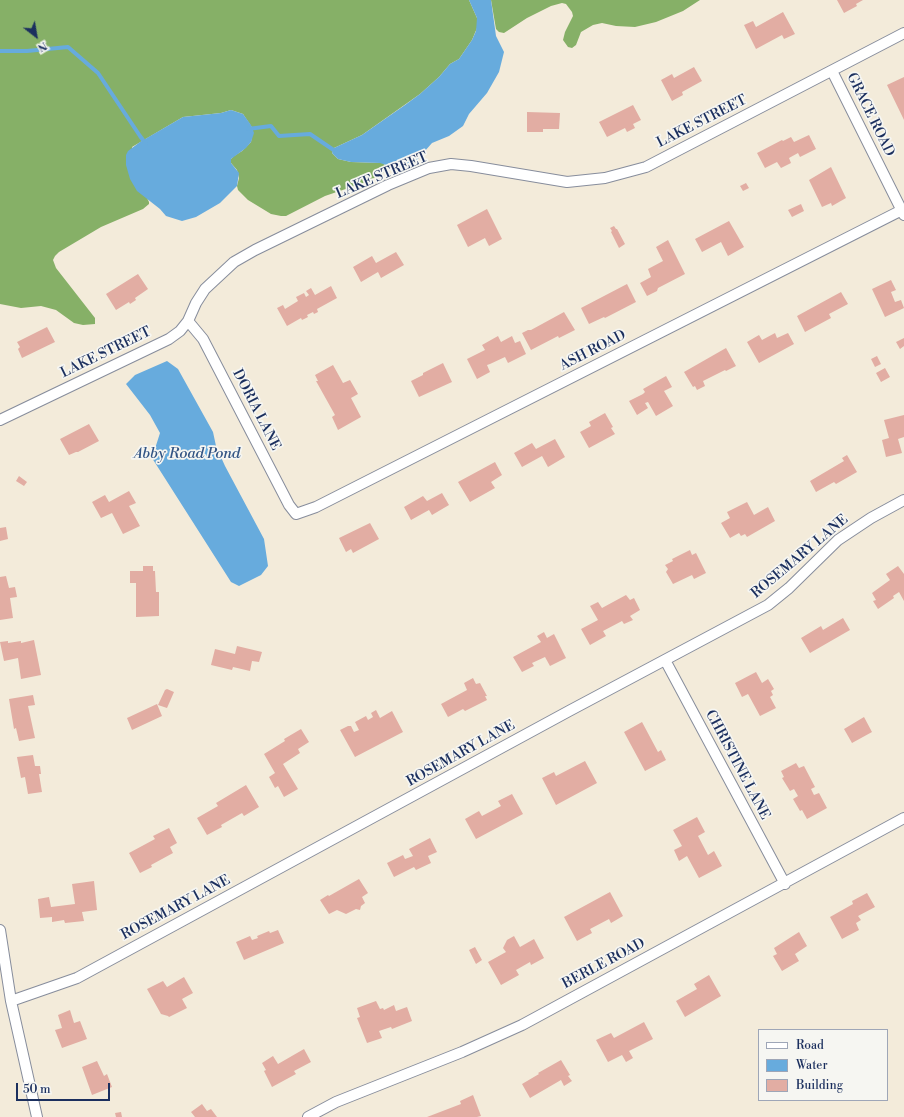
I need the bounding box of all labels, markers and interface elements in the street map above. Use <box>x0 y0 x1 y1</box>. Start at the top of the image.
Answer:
north arrow <box>16 16 56 56</box>
text: N <box>35 38 50 55</box>
street label: GRACE ROAD <box>842 70 898 160</box>
street label: LAKE STREET <box>654 92 750 152</box>
street label: LAKE STREET <box>333 149 431 203</box>
street label: LAKE STREET <box>58 324 154 382</box>
street label: ASH ROAD <box>557 327 629 375</box>
street label: DORIA LANE <box>228 367 284 453</box>
water label: Abby Road Pond <box>134 445 240 463</box>
street label: ROSEMARY LANE <box>748 512 852 602</box>
street label: CHRISTINE LANE <box>701 707 773 823</box>
street label: ROSEMARY LANE <box>404 717 518 791</box>
street label: ROSEMARY LANE <box>119 872 233 944</box>
street label: BERLE ROAD <box>560 935 648 993</box>
legend <box>758 1029 888 1101</box>
text: Road <box>796 1038 824 1053</box>
text: Water <box>796 1058 828 1073</box>
scale bar <box>18 1075 112 1101</box>
text: Building <box>796 1078 843 1093</box>
text: 50 m <box>23 1082 51 1097</box>

